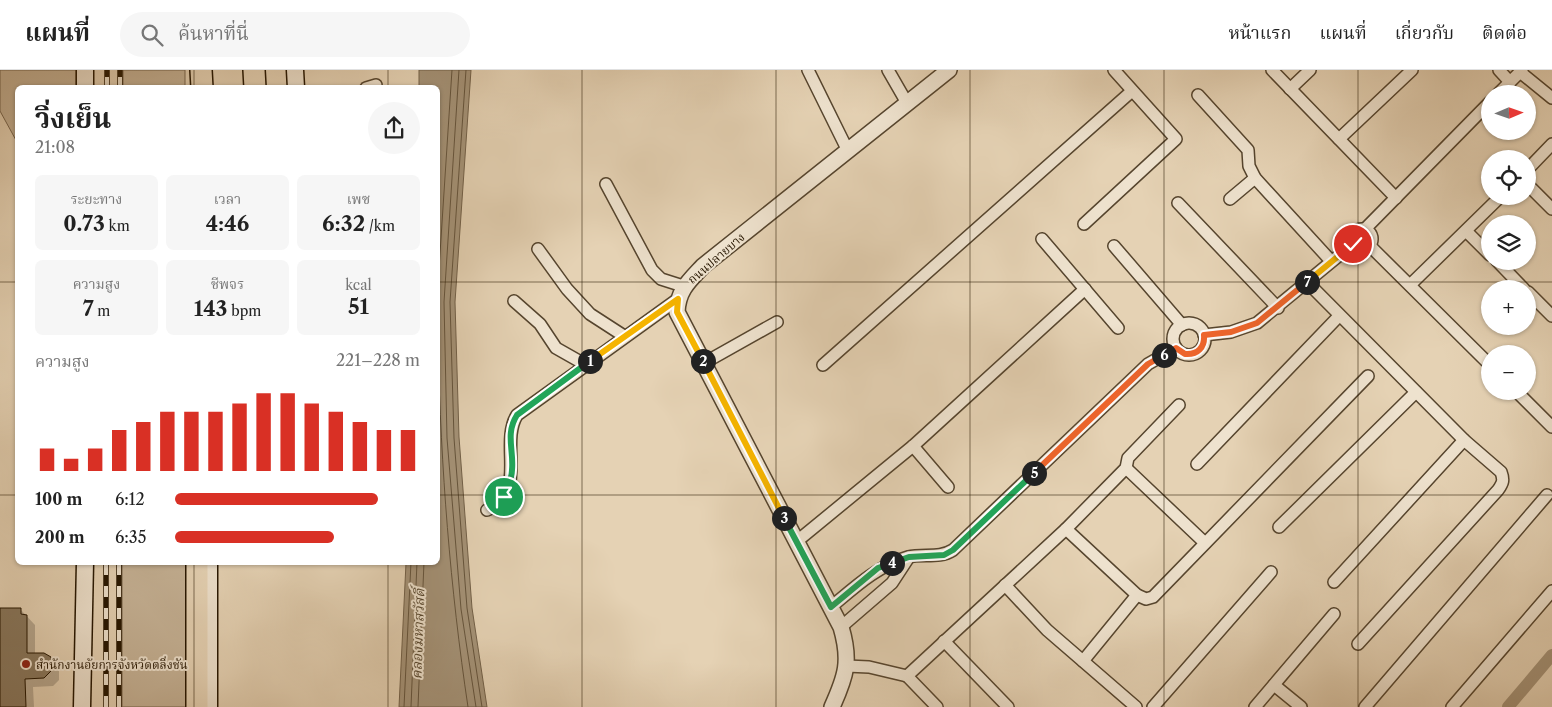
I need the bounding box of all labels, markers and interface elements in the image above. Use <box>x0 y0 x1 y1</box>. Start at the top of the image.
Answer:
search box <box>120 12 470 57</box>
text: แผนที่ <box>25 18 90 47</box>
icon: search <box>138 21 166 49</box>
text: ค้นหาที่นี่ <box>178 22 249 45</box>
text: หน้าแรก <box>1228 22 1291 44</box>
text: แผนที่ <box>1319 22 1367 44</box>
text: เกี่ยวกับ <box>1395 22 1454 44</box>
text: ติดต่อ <box>1482 22 1527 44</box>
north arrow <box>1481 85 1536 140</box>
map controls <box>1481 85 1536 400</box>
text: วิ่งเย็น <box>35 101 111 135</box>
button: share <box>368 102 420 154</box>
text: 21:08 <box>35 137 75 157</box>
button: locate <box>1481 150 1536 205</box>
text: ระยะทาง <box>71 190 122 208</box>
text: เวลา <box>214 190 241 208</box>
text: เพซ <box>347 190 370 208</box>
text: 0.73 <box>63 211 105 236</box>
text: 4:46 <box>206 211 249 236</box>
text: 6:32 <box>322 211 365 236</box>
button: layers <box>1481 215 1536 270</box>
text: km <box>105 217 130 235</box>
text: /km <box>365 217 395 235</box>
pin <box>1332 223 1374 265</box>
street label: ถนนปลายบาง <box>684 229 748 287</box>
icon: check <box>1339 230 1367 258</box>
pin: 7 <box>1294 270 1320 294</box>
text: 7 <box>1304 273 1311 291</box>
text: ความสูง <box>73 275 120 293</box>
text: ชีพจร <box>211 275 244 293</box>
text: kcal <box>345 276 372 294</box>
button: + <box>1481 280 1536 335</box>
text: 51 <box>348 294 369 319</box>
text: 7 <box>83 296 94 321</box>
text: 143 <box>194 296 227 321</box>
text: m <box>94 302 110 320</box>
text: bpm <box>227 302 261 320</box>
pin: 6 <box>1152 342 1176 368</box>
button: − <box>1481 345 1536 400</box>
text: 6 <box>1160 346 1169 364</box>
pin: 1 <box>578 348 602 374</box>
pin: 2 <box>690 348 716 374</box>
text: 221–228 m <box>336 350 420 370</box>
text: ความสูง <box>35 351 90 371</box>
text: 1 <box>587 352 594 370</box>
text: 2 <box>699 352 708 370</box>
pin: 5 <box>1022 460 1046 486</box>
text: 5 <box>1031 464 1038 482</box>
pin <box>483 476 525 518</box>
icon: arrive <box>490 483 518 511</box>
text: 100 m <box>35 489 82 509</box>
text: 6:12 <box>115 489 145 509</box>
pin: 3 <box>772 506 796 530</box>
text: 3 <box>781 509 788 527</box>
text: 200 m <box>35 527 85 547</box>
text: 6:35 <box>115 527 146 547</box>
pin: 4 <box>880 550 904 576</box>
text: 4 <box>888 554 897 572</box>
water label: คลองมหาสวัสดิ์ <box>407 584 429 680</box>
place label: สํานักงานอัยการจังหวัดตลิ่งชัน <box>36 656 188 672</box>
marker: สํานักงานอัยการจังหวัดตลิ่งชัน <box>20 658 32 670</box>

